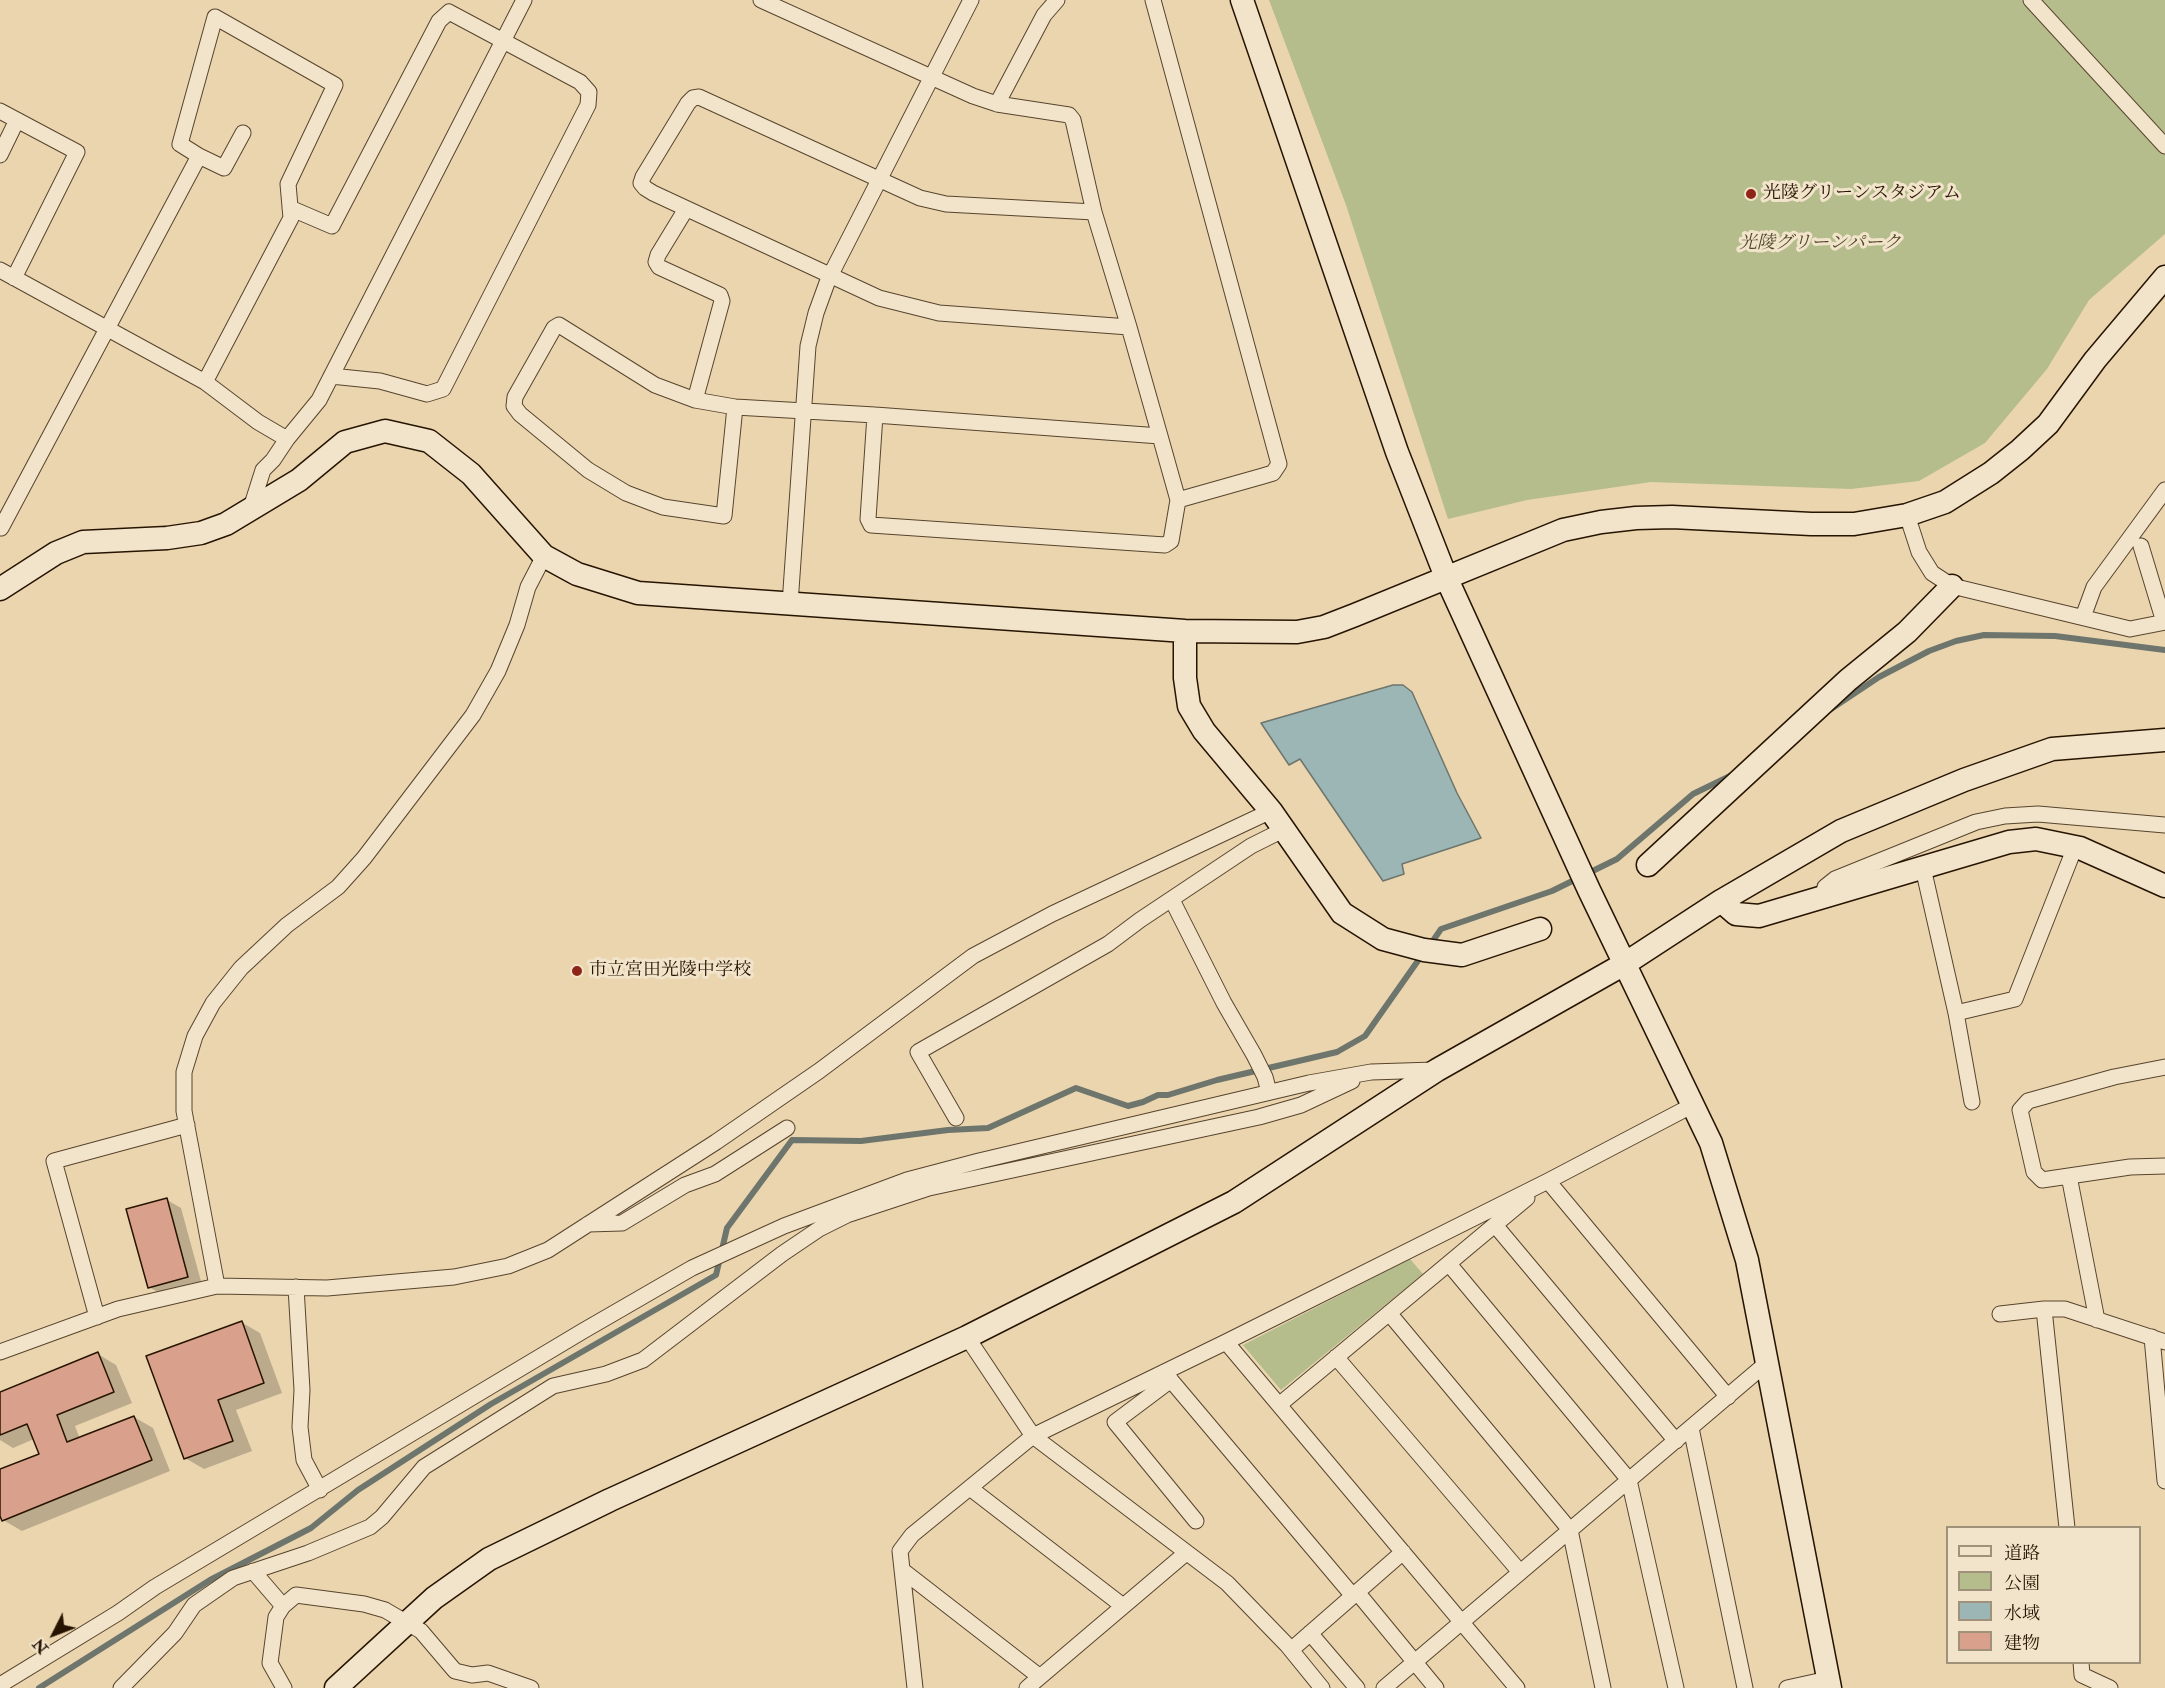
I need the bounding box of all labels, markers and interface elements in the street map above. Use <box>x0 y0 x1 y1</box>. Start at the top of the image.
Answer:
place label: 光陵グリーンスタジアム <box>1763 183 1961 205</box>
marker: 光陵グリーンスタジアム <box>1744 187 1758 201</box>
park label: 光陵グリーンパーク <box>1739 233 1901 255</box>
place label: 市立宮田光陵中学校 <box>589 960 751 982</box>
marker: 市立宮田光陵中学校 <box>570 964 584 978</box>
legend <box>1946 1526 2141 1664</box>
text: 道路 <box>2004 1542 2040 1565</box>
text: 公園 <box>2004 1572 2040 1595</box>
text: 水域 <box>2004 1602 2040 1625</box>
north arrow <box>24 1604 84 1664</box>
text: 建物 <box>2004 1632 2040 1655</box>
text: N <box>28 1634 53 1658</box>

